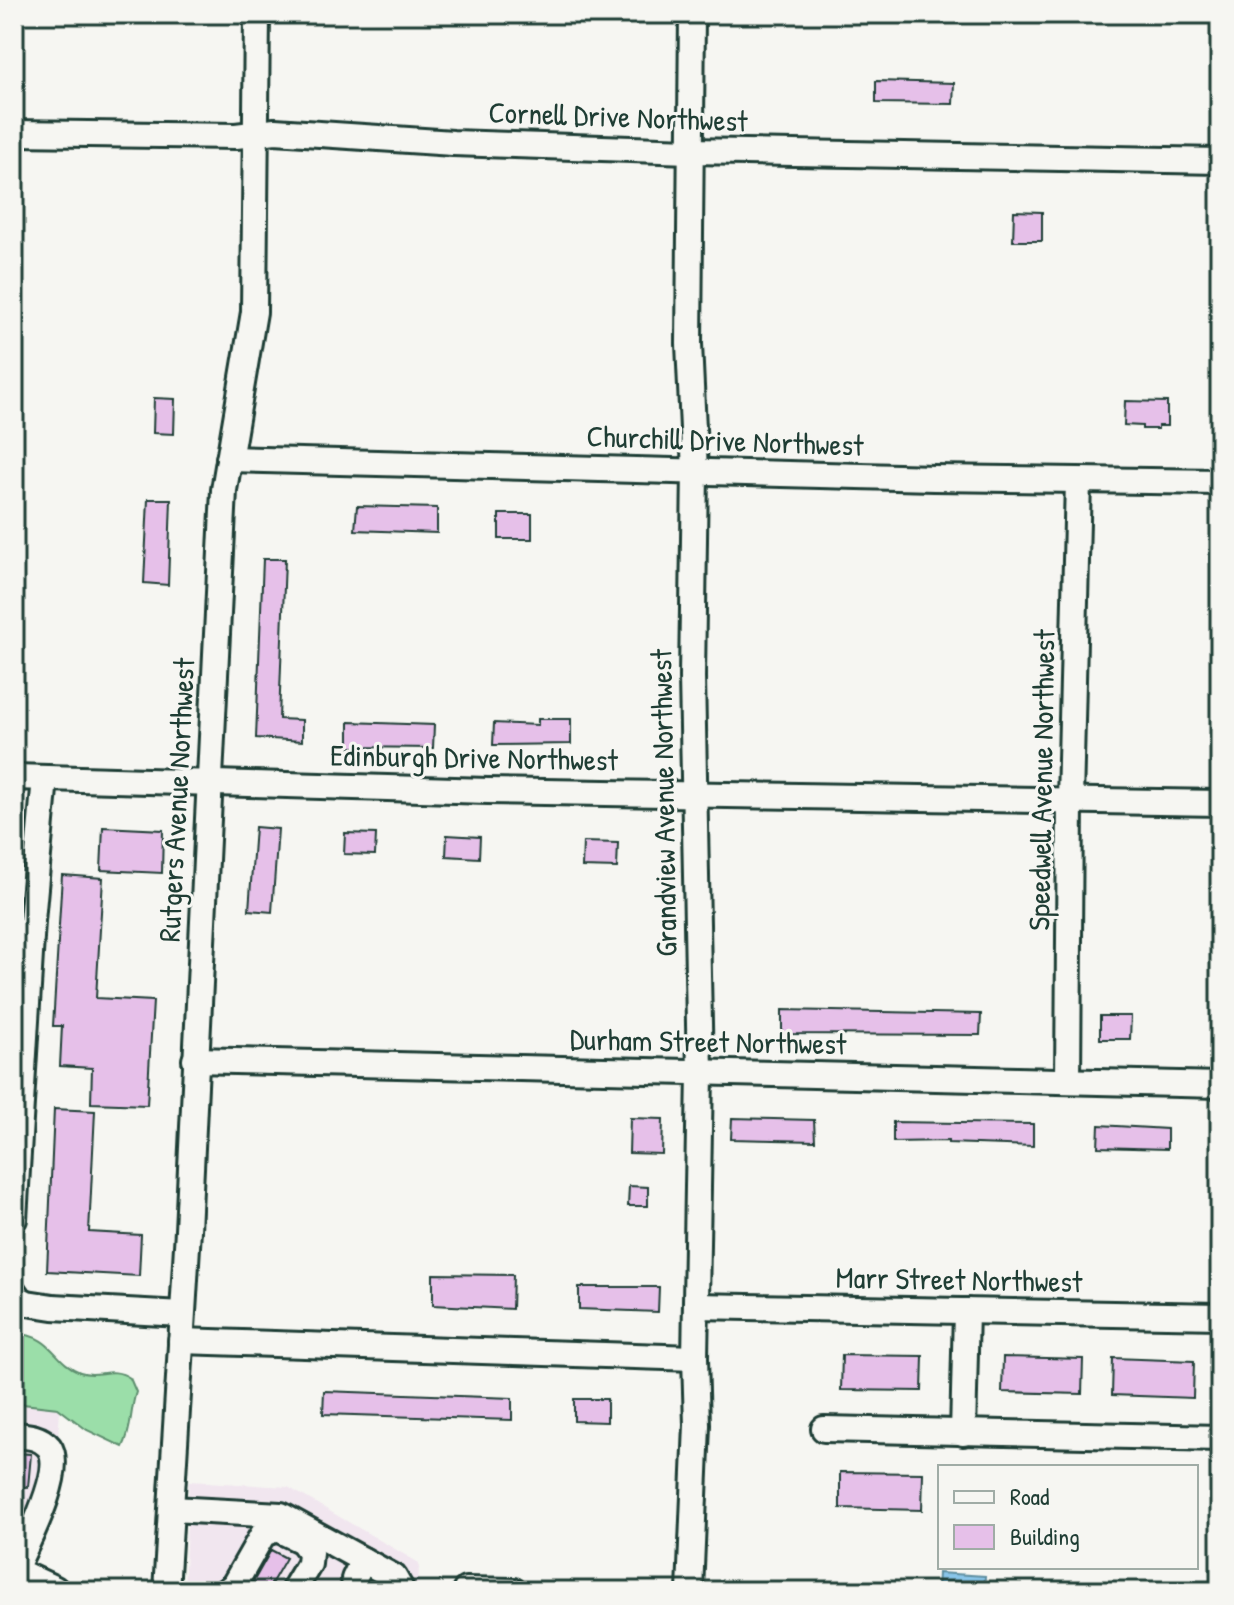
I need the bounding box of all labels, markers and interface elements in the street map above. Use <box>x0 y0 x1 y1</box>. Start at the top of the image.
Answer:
street label: Cornell Drive Northwest <box>488 91 749 141</box>
street label: Churchill Drive Northwest <box>586 415 865 465</box>
street label: Speedwell Avenue Northwest <box>1018 628 1064 931</box>
street label: Grandview Avenue Northwest <box>640 648 686 957</box>
street label: Rutgers Avenue Northwest <box>149 656 203 943</box>
street label: Edinburgh Drive Northwest <box>330 734 619 780</box>
street label: Durham Street Northwest <box>569 1019 847 1063</box>
street label: Marr Street Northwest <box>835 1257 1083 1301</box>
legend <box>938 1465 1198 1569</box>
text: Road <box>1010 1480 1049 1512</box>
text: Building <box>1010 1520 1080 1552</box>

